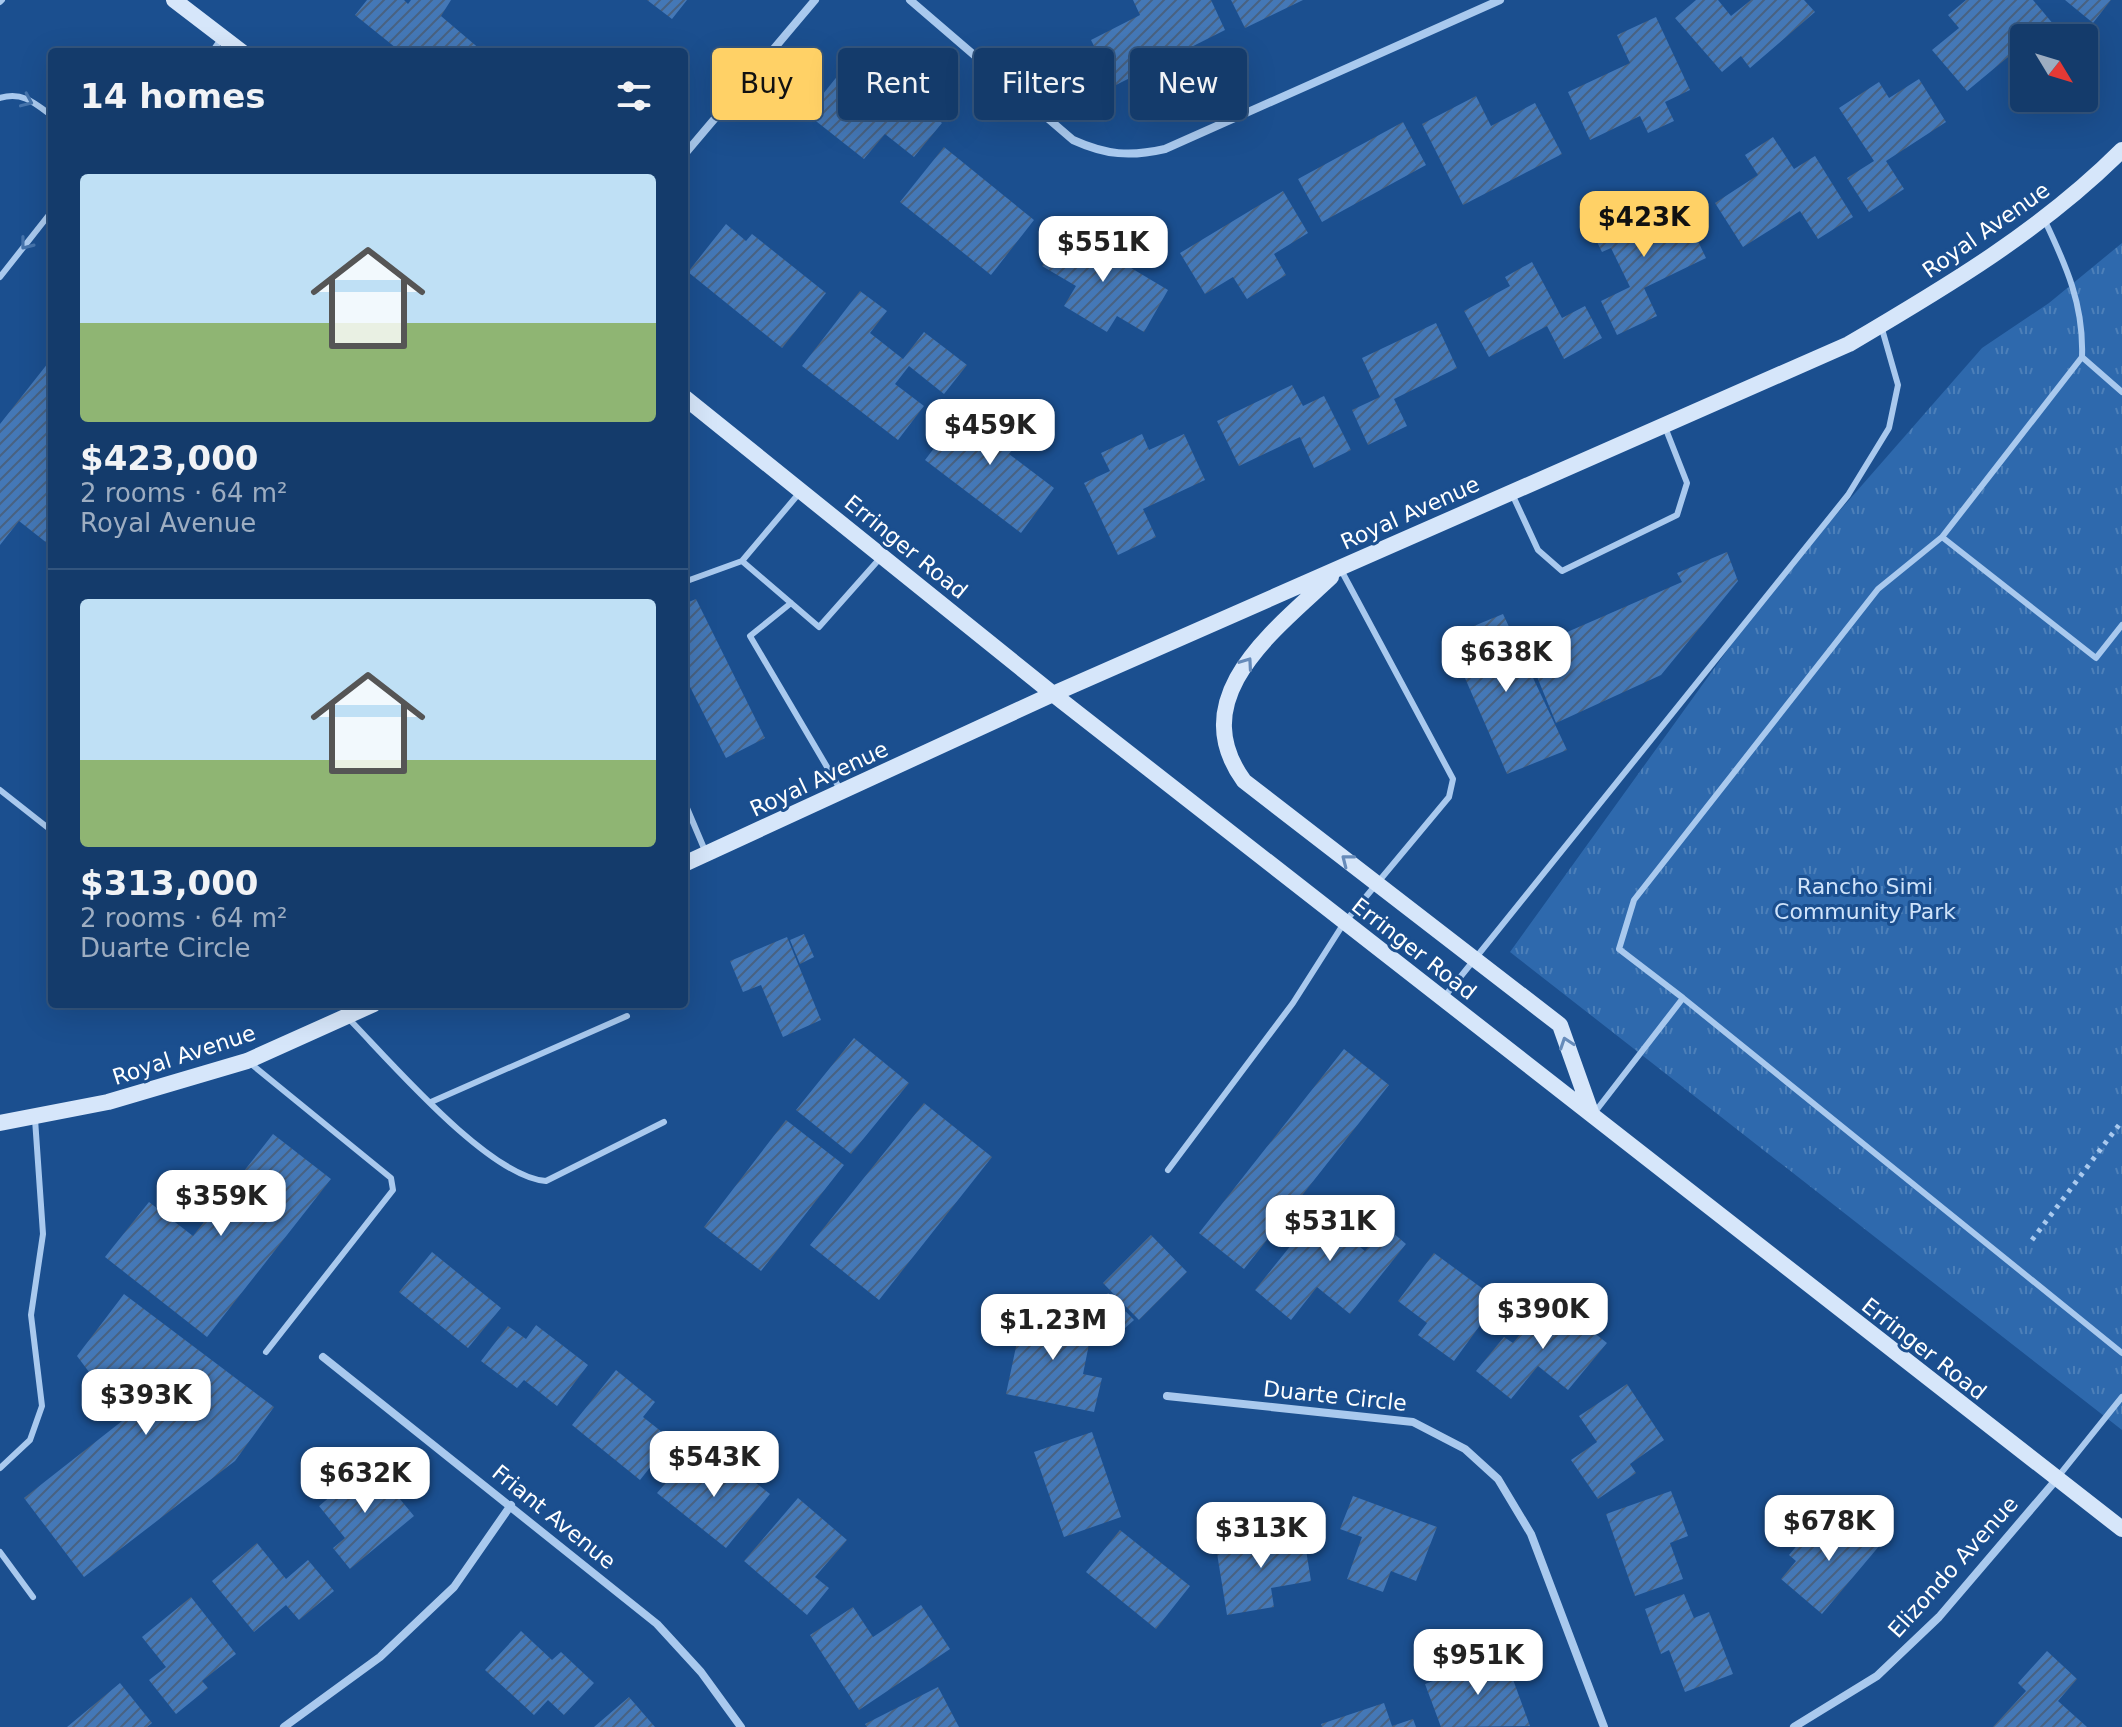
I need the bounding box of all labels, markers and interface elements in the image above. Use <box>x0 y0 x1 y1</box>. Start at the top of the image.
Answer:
north arrow <box>2010 24 2098 112</box>
map controls <box>2010 24 2098 112</box>
chip: Buy <box>712 48 822 120</box>
chip: Rent <box>838 48 958 120</box>
chip: Filters <box>974 48 1114 120</box>
chip: New <box>1130 48 1247 120</box>
icon: filters <box>612 74 656 118</box>
text: 14 homes <box>80 76 265 116</box>
one-way arrow <box>19 91 34 107</box>
street label: Royal Avenue <box>1918 177 2054 283</box>
pin: $423K <box>1588 191 1700 259</box>
text: $423K <box>1598 202 1690 232</box>
pin: $551K <box>1047 216 1159 284</box>
icon: home <box>296 226 440 370</box>
text: $551K <box>1057 227 1149 257</box>
one-way arrow <box>21 235 36 249</box>
pin: $459K <box>934 399 1046 467</box>
text: $459K <box>944 410 1036 440</box>
text: $423,000 <box>80 438 259 478</box>
street label: Royal Avenue <box>1337 471 1483 555</box>
text: 2 rooms · 64 m² <box>80 478 288 508</box>
street label: Erringer Road <box>840 490 972 604</box>
text: Royal Avenue <box>80 508 256 538</box>
pin: $638K <box>1450 626 1562 694</box>
text: $638K <box>1460 637 1552 667</box>
icon: home <box>296 651 440 795</box>
one-way arrow <box>1237 657 1252 671</box>
street label: Royal Avenue <box>746 736 892 822</box>
one-way arrow <box>1341 856 1356 870</box>
text: $313,000 <box>80 863 259 903</box>
park label: Rancho Simi Community Park <box>1774 874 1956 924</box>
street label: Erringer Road <box>1347 893 1481 1005</box>
text: 2 rooms · 64 m² <box>80 903 288 933</box>
text: Duarte Circle <box>80 933 251 963</box>
street label: Royal Avenue <box>109 1020 259 1090</box>
one-way arrow <box>1560 1036 1576 1050</box>
pin: $359K <box>165 1170 277 1238</box>
text: $359K <box>175 1181 267 1211</box>
pin: $531K <box>1274 1195 1386 1263</box>
text: $531K <box>1284 1206 1376 1236</box>
pin: $390K <box>1487 1283 1599 1351</box>
street label: Erringer Road <box>1857 1293 1991 1405</box>
pin: $1.23M <box>988 1294 1118 1362</box>
text: $390K <box>1497 1294 1589 1324</box>
text: $1.23M <box>999 1305 1107 1335</box>
pin: $393K <box>90 1369 202 1437</box>
street label: Duarte Circle <box>1262 1376 1408 1416</box>
text: $393K <box>100 1380 192 1410</box>
pin: $543K <box>658 1431 770 1499</box>
text: $543K <box>668 1442 760 1472</box>
pin: $632K <box>309 1447 421 1515</box>
text: $632K <box>319 1458 411 1488</box>
street label: Friant Avenue <box>487 1460 621 1574</box>
street label: Elizondo Avenue <box>1883 1491 2023 1643</box>
pin: $678K <box>1773 1495 1885 1563</box>
pin: $313K <box>1205 1502 1317 1570</box>
text: $678K <box>1783 1506 1875 1536</box>
text: $313K <box>1215 1513 1307 1543</box>
pin: $951K <box>1422 1629 1534 1697</box>
text: $951K <box>1432 1640 1524 1670</box>

